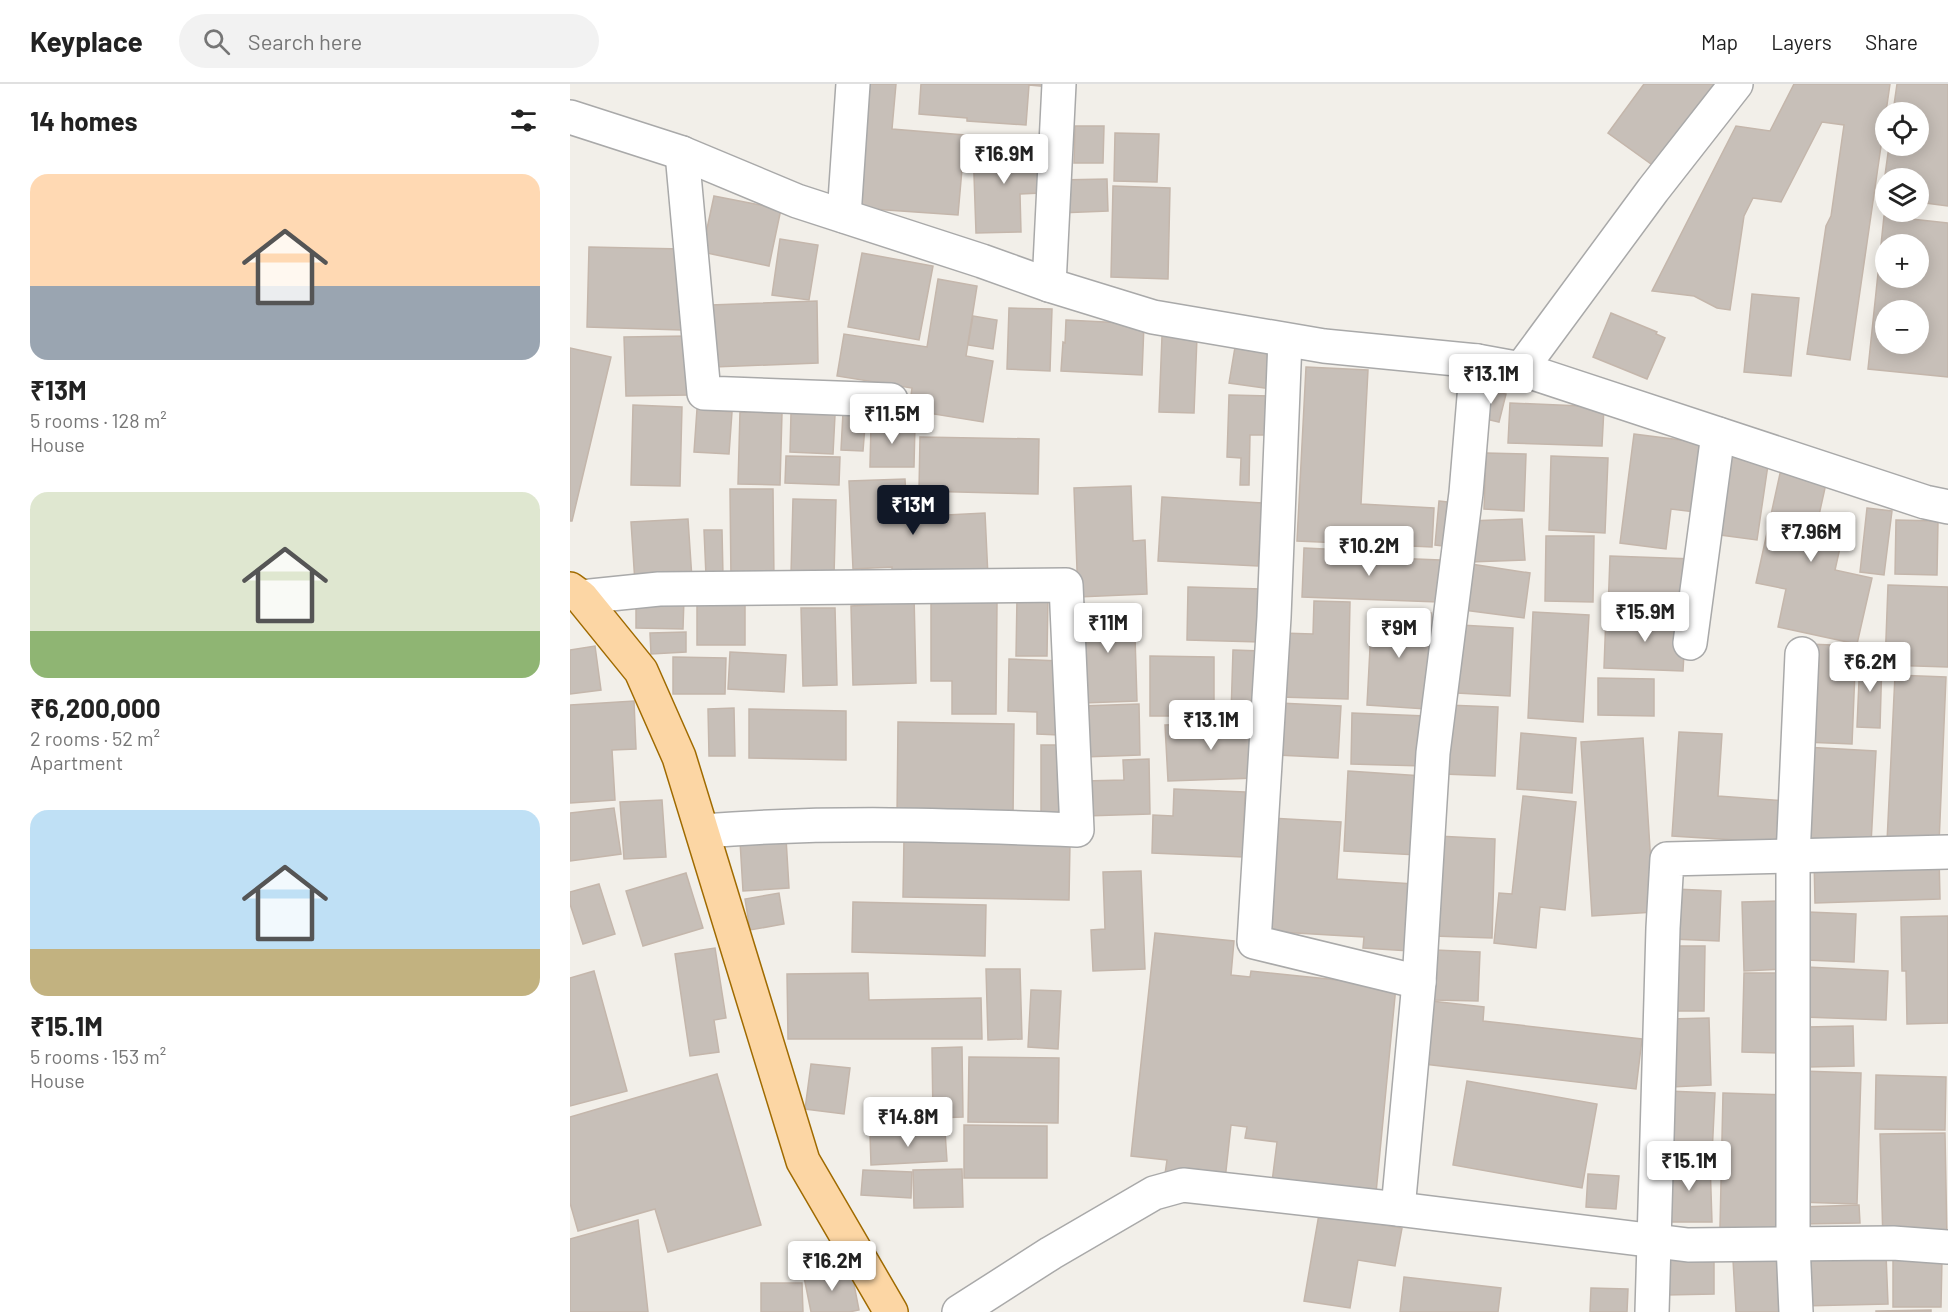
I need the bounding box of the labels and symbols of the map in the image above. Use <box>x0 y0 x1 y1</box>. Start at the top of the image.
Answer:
pin: ₹16.9M <box>955 134 1053 185</box>
pin: ₹13.1M <box>1442 354 1540 405</box>
pin: ₹11.5M <box>843 394 941 445</box>
pin: ₹13M <box>877 485 949 536</box>
pin: ₹7.96M <box>1762 512 1860 563</box>
pin: ₹10.2M <box>1320 526 1418 577</box>
pin: ₹15.9M <box>1596 592 1694 643</box>
pin: ₹11M <box>1072 603 1144 654</box>
pin: ₹9M <box>1370 608 1428 659</box>
pin: ₹6.2M <box>1828 642 1912 693</box>
pin: ₹13.1M <box>1162 700 1260 751</box>
pin: ₹14.8M <box>859 1097 957 1148</box>
pin: ₹15.1M <box>1640 1141 1738 1192</box>
pin: ₹16.2M <box>783 1241 881 1292</box>

